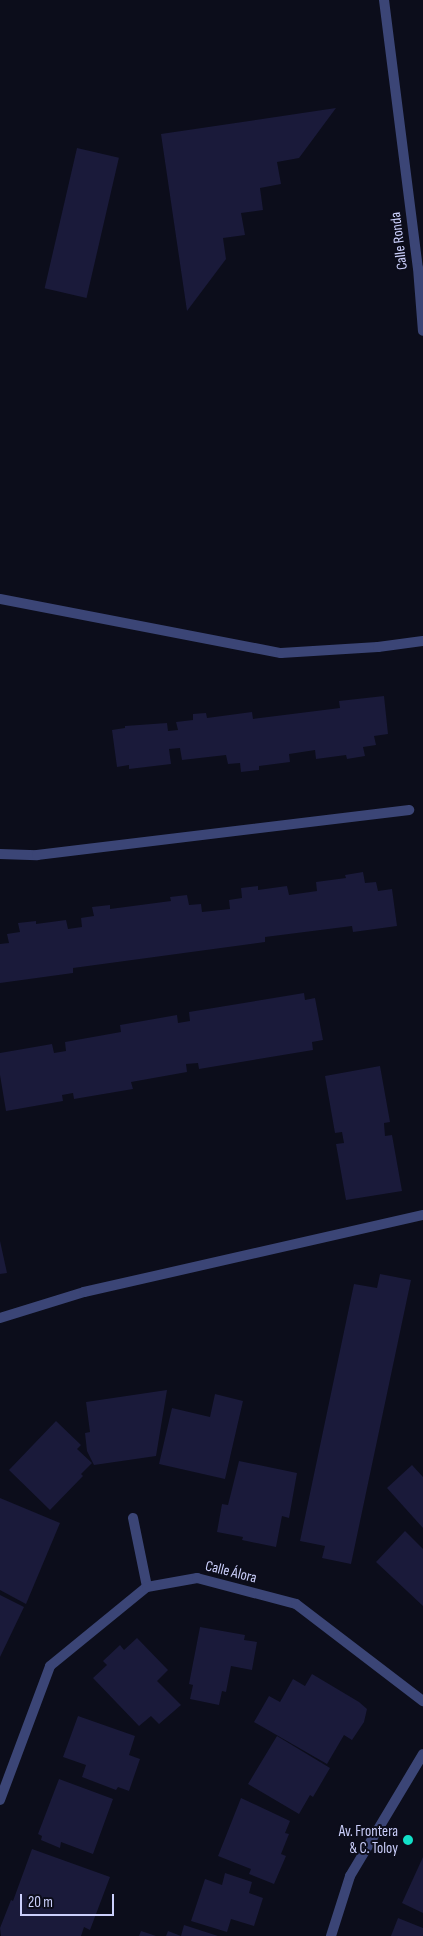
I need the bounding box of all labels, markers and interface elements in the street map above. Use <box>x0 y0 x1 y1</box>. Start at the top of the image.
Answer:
street label: Calle Ronda <box>387 211 411 271</box>
street label: Calle Álora <box>203 1557 259 1587</box>
place label: Av. Frontera & C. Toloy <box>339 1822 398 1857</box>
marker: Av. Frontera & C. Toloy <box>402 1834 414 1846</box>
scale bar <box>22 1884 116 1916</box>
text: 20 m <box>28 1893 53 1912</box>

